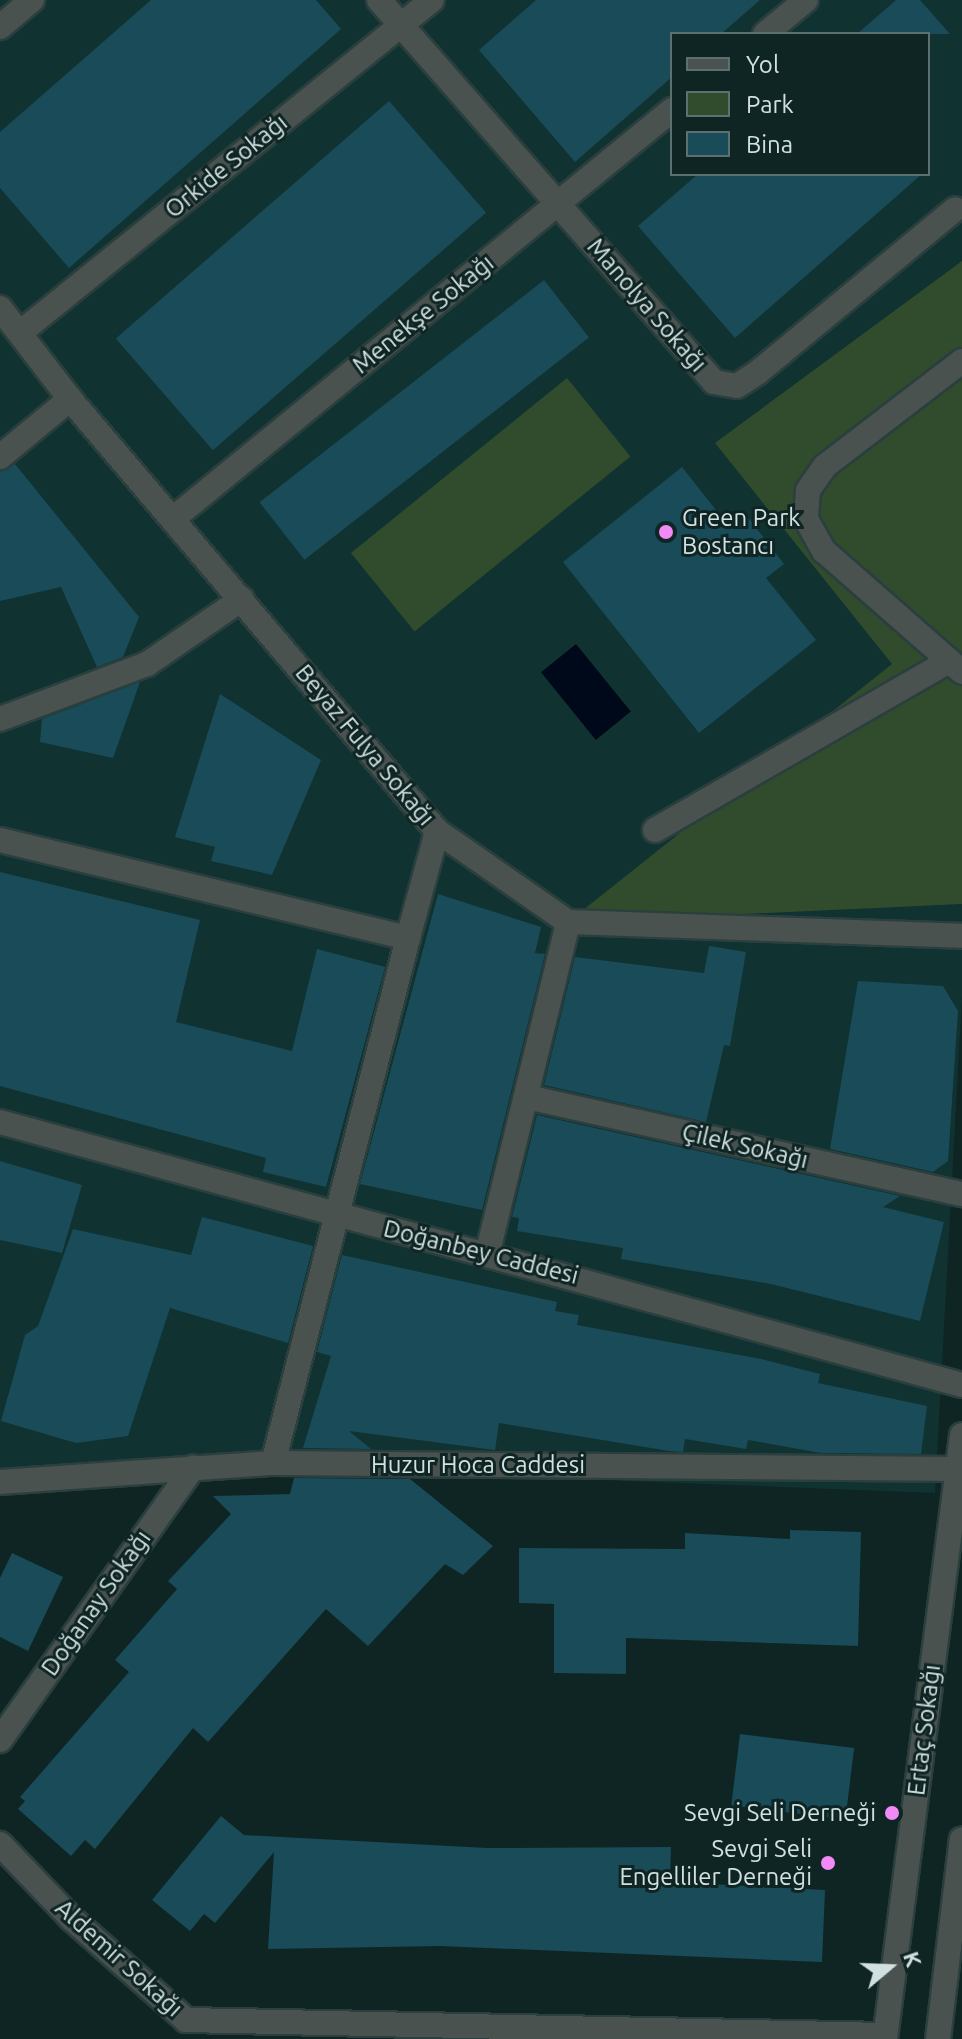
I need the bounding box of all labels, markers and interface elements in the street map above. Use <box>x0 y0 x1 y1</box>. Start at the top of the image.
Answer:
legend <box>670 32 930 176</box>
text: Yol <box>746 51 779 78</box>
text: Park <box>746 91 794 118</box>
street label: Orkide Sokağı <box>159 108 293 224</box>
text: Bina <box>746 131 793 158</box>
street label: Manolya Sokağı <box>581 232 713 378</box>
street label: Menekşe Sokağı <box>347 248 499 380</box>
place label: Green Park Bostancı <box>682 504 800 560</box>
marker: Green Park Bostancı <box>657 523 675 541</box>
street label: Beyaz Fulya Sokağı <box>289 659 441 831</box>
street label: Çilek Sokağı <box>679 1118 811 1174</box>
street label: Doğanbey Caddesi <box>381 1214 581 1290</box>
street label: Huzur Hoca Caddesi <box>371 1451 585 1479</box>
street label: Doğanay Sokağı <box>35 1525 157 1681</box>
street label: Ertaç Sokağı <box>902 1663 946 1797</box>
place label: Sevgi Seli Derneği <box>684 1799 876 1827</box>
marker: Sevgi Seli Derneği <box>883 1804 901 1822</box>
place label: Sevgi Seli Engelliler Derneği <box>619 1835 812 1891</box>
marker: Sevgi Seli Engelliler Derneği <box>819 1854 837 1872</box>
street label: Aldemir Sokağı <box>50 1893 188 2023</box>
north arrow <box>850 1927 930 2007</box>
text: K <box>899 1948 927 1970</box>

